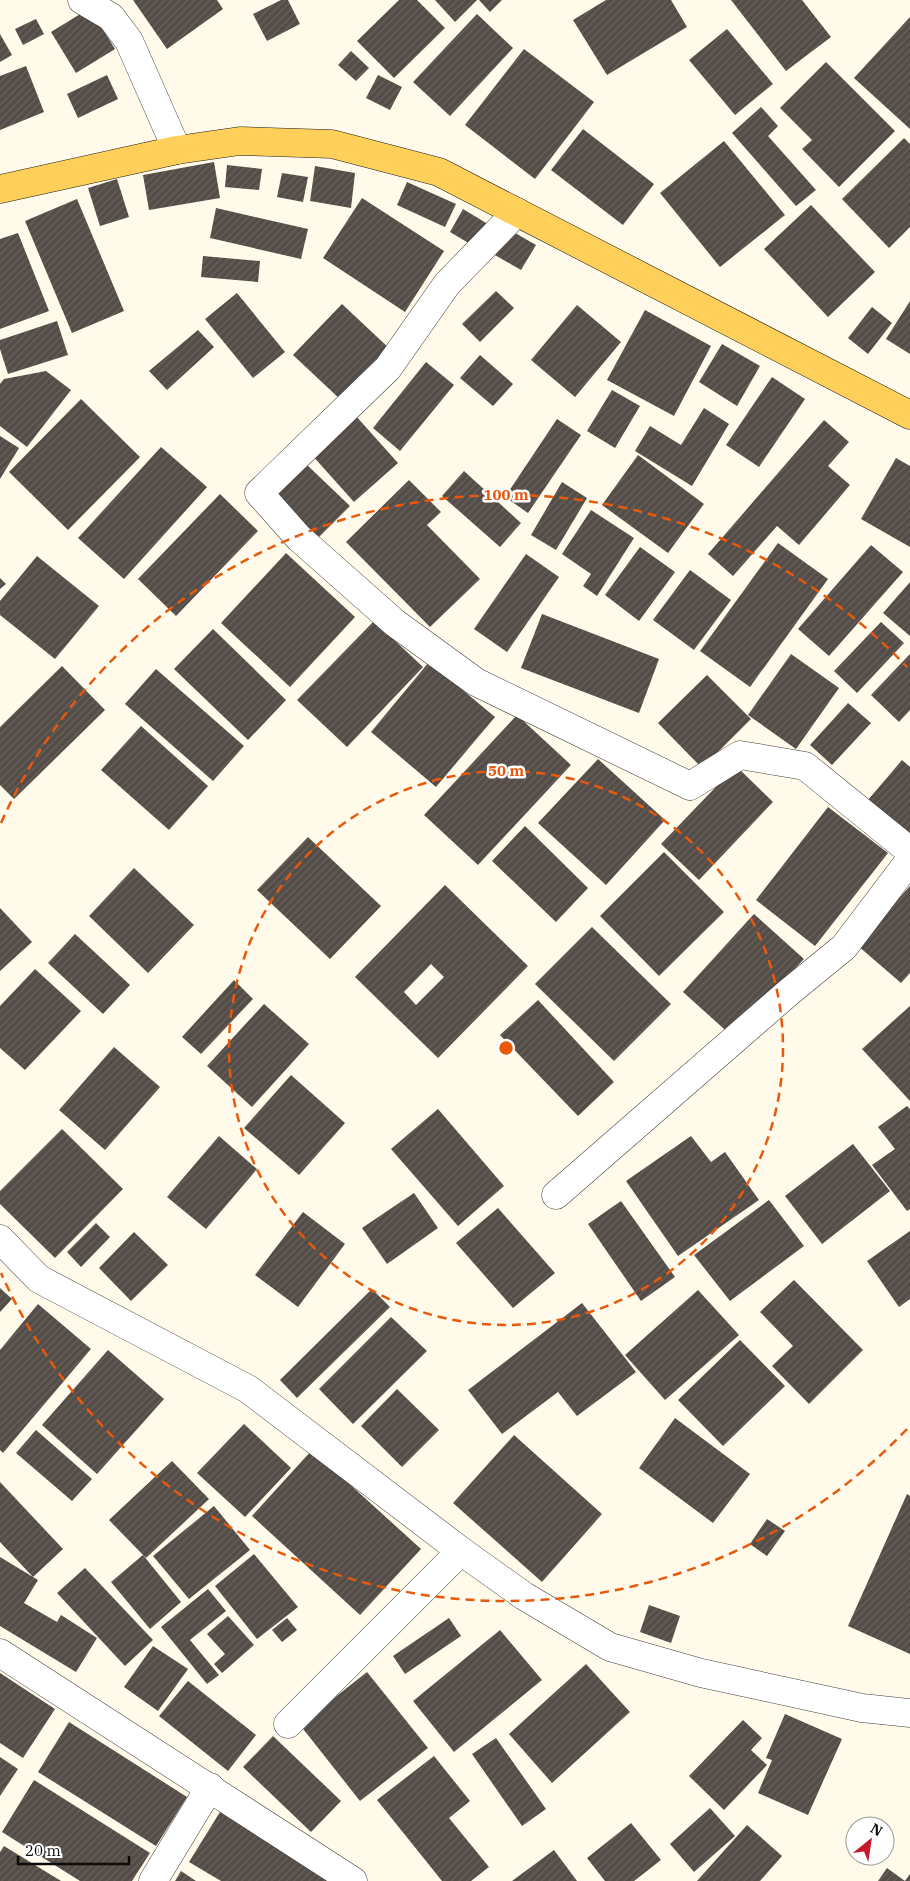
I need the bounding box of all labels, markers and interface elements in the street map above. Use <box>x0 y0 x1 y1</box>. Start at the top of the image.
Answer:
text: 100 m <box>483 485 529 504</box>
text: 50 m <box>488 761 524 780</box>
centre of rings <box>497 1039 515 1057</box>
north arrow <box>845 1816 895 1866</box>
text: N <box>867 1819 886 1840</box>
scale bar <box>18 1834 129 1866</box>
text: 20 m <box>25 1841 61 1860</box>

